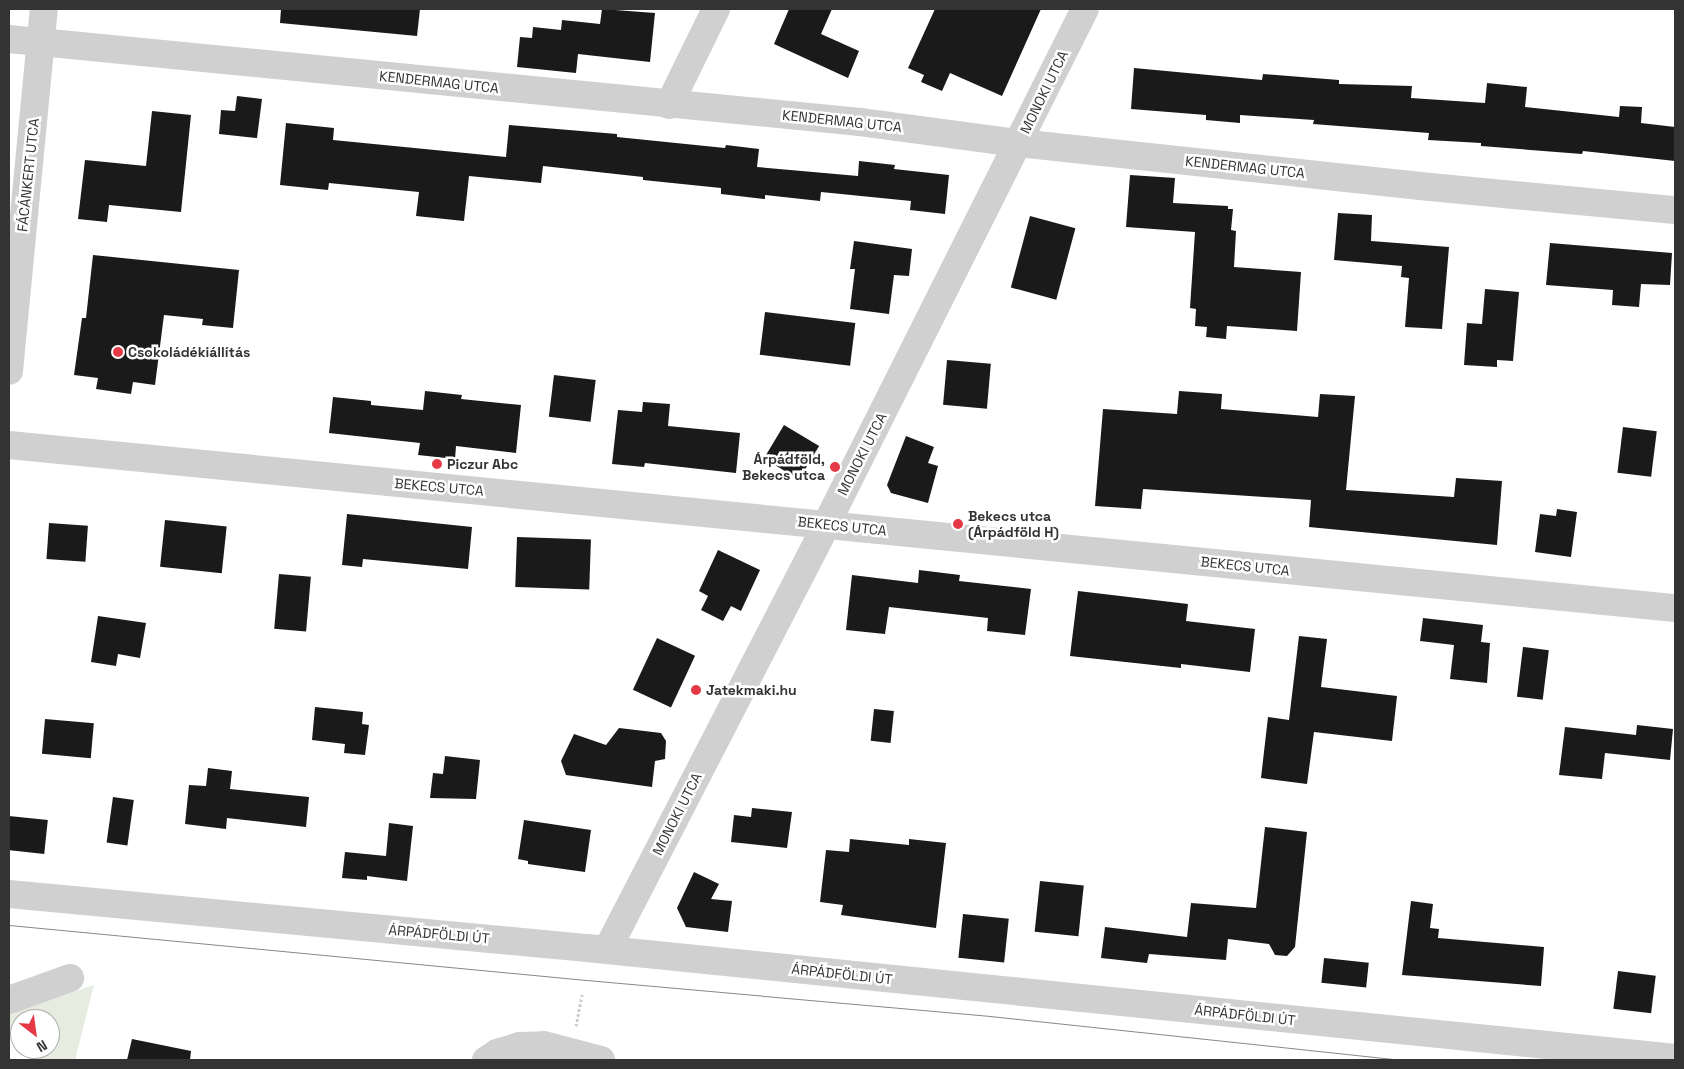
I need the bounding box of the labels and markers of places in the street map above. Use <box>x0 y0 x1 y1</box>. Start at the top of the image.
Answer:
place label: Csokoládékiállítás <box>128 344 250 360</box>
marker: Csokoládékiállítás <box>112 346 124 358</box>
place label: Árpádföld, Bekecs utca <box>742 451 825 484</box>
place label: Piczur Abc <box>447 456 518 472</box>
marker: Piczur Abc <box>431 458 443 470</box>
marker: Árpádföld, Bekecs utca <box>829 461 841 473</box>
place label: Bekecs utca (Árpádföld H) <box>968 508 1059 540</box>
marker: Bekecs utca (Árpádföld H) <box>952 518 964 530</box>
place label: Jatekmaki.hu <box>706 682 797 698</box>
marker: Jatekmaki.hu <box>690 684 702 696</box>

